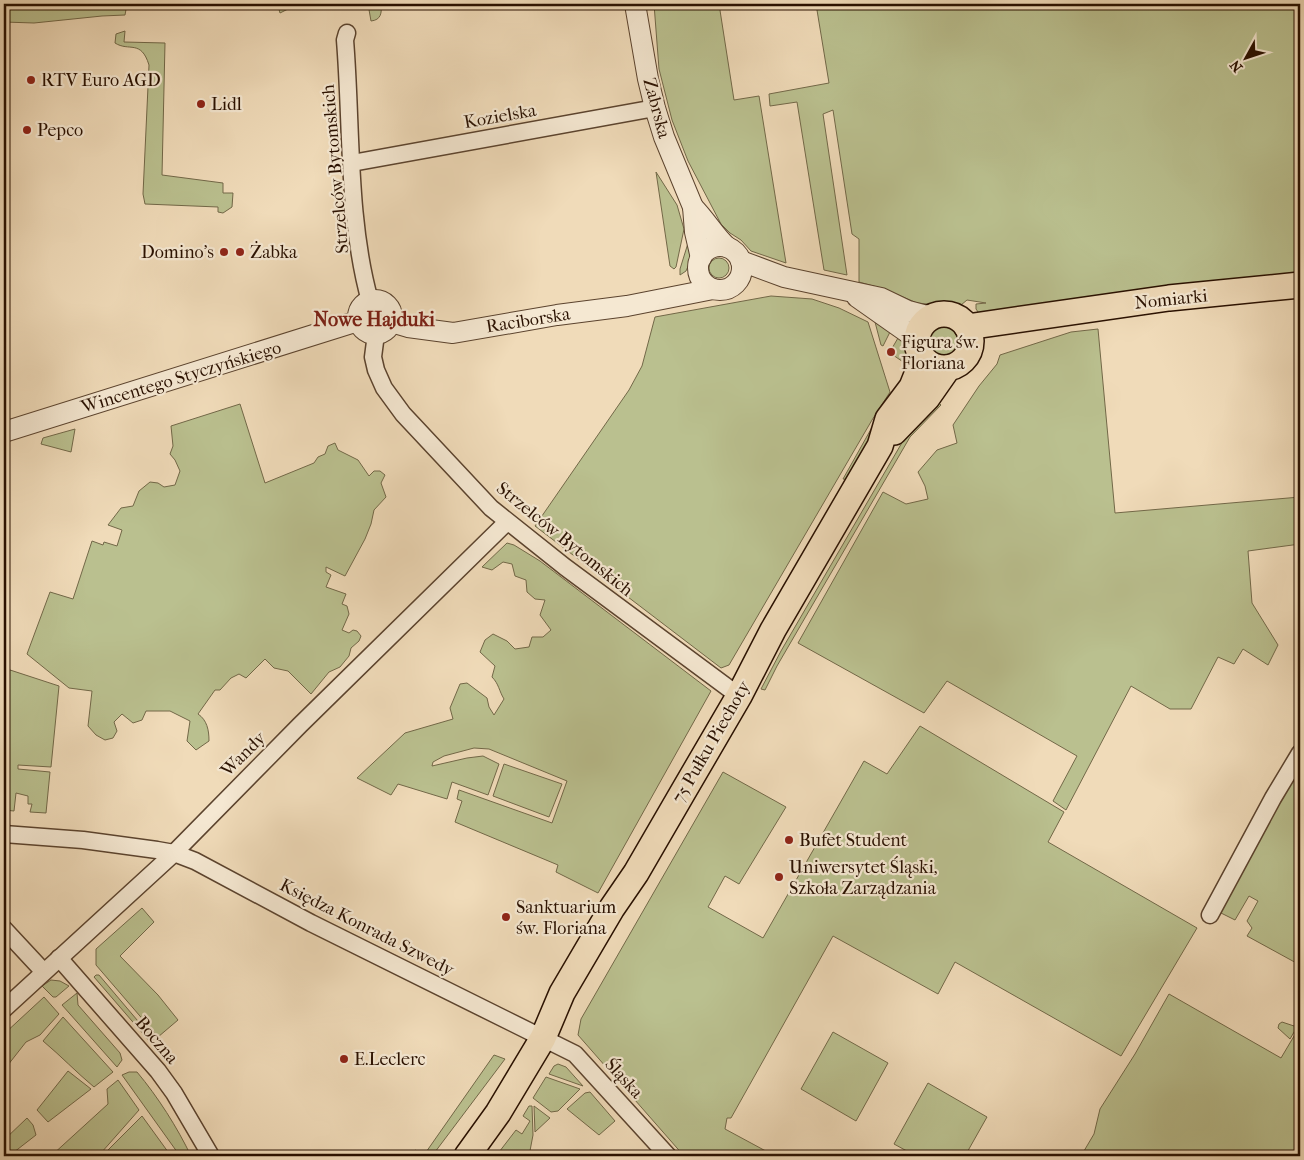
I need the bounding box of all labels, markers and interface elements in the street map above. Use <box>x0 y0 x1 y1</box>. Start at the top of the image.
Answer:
north arrow <box>1222 32 1272 82</box>
text: N <box>1226 56 1246 76</box>
place label: RTV Euro AGD <box>41 70 161 91</box>
marker: RTV Euro AGD <box>25 74 37 86</box>
street label: Zabrska <box>638 76 675 141</box>
street label: Strzelców Bytomskich <box>318 83 353 254</box>
place label: Lidl <box>211 94 242 115</box>
marker: Lidl <box>195 98 207 110</box>
street label: Kozielska <box>462 100 539 133</box>
place label: Pepco <box>37 120 83 141</box>
marker: Pepco <box>21 124 33 136</box>
place label: Żabka <box>250 241 298 263</box>
place label: Domino's <box>141 242 214 263</box>
marker: Domino's <box>218 246 230 258</box>
marker: Żabka <box>234 246 246 258</box>
street label: Nomiarki <box>1134 285 1209 314</box>
street label: Raciborska <box>484 303 572 338</box>
district label: Nowe Hajduki <box>313 308 436 331</box>
place label: Figura św. Floriana <box>901 332 979 374</box>
street label: Wincentego Styczyńskiego <box>78 337 284 418</box>
marker: Figura św. Floriana <box>885 346 897 358</box>
street label: Strzelców Bytomskich <box>492 478 637 601</box>
street label: 75 Pułku Piechoty <box>668 676 756 807</box>
street label: Wandy <box>216 727 271 782</box>
place label: Bufet Student <box>799 830 908 851</box>
marker: Bufet Student <box>783 834 795 846</box>
place label: Uniwersytet Śląski, Szkoła Zarządzania <box>789 856 938 899</box>
marker: Uniwersytet Śląski, Szkoła Zarządzania <box>773 871 785 883</box>
street label: Księdza Konrada Szwedy <box>276 874 458 981</box>
place label: Sanktuarium św. Floriana <box>516 897 616 939</box>
marker: Sanktuarium św. Floriana <box>500 911 512 923</box>
street label: Boczna <box>131 1012 183 1069</box>
place label: E.Leclerc <box>354 1049 426 1070</box>
marker: E.Leclerc <box>338 1053 350 1065</box>
street label: Śląska <box>600 1053 648 1103</box>

